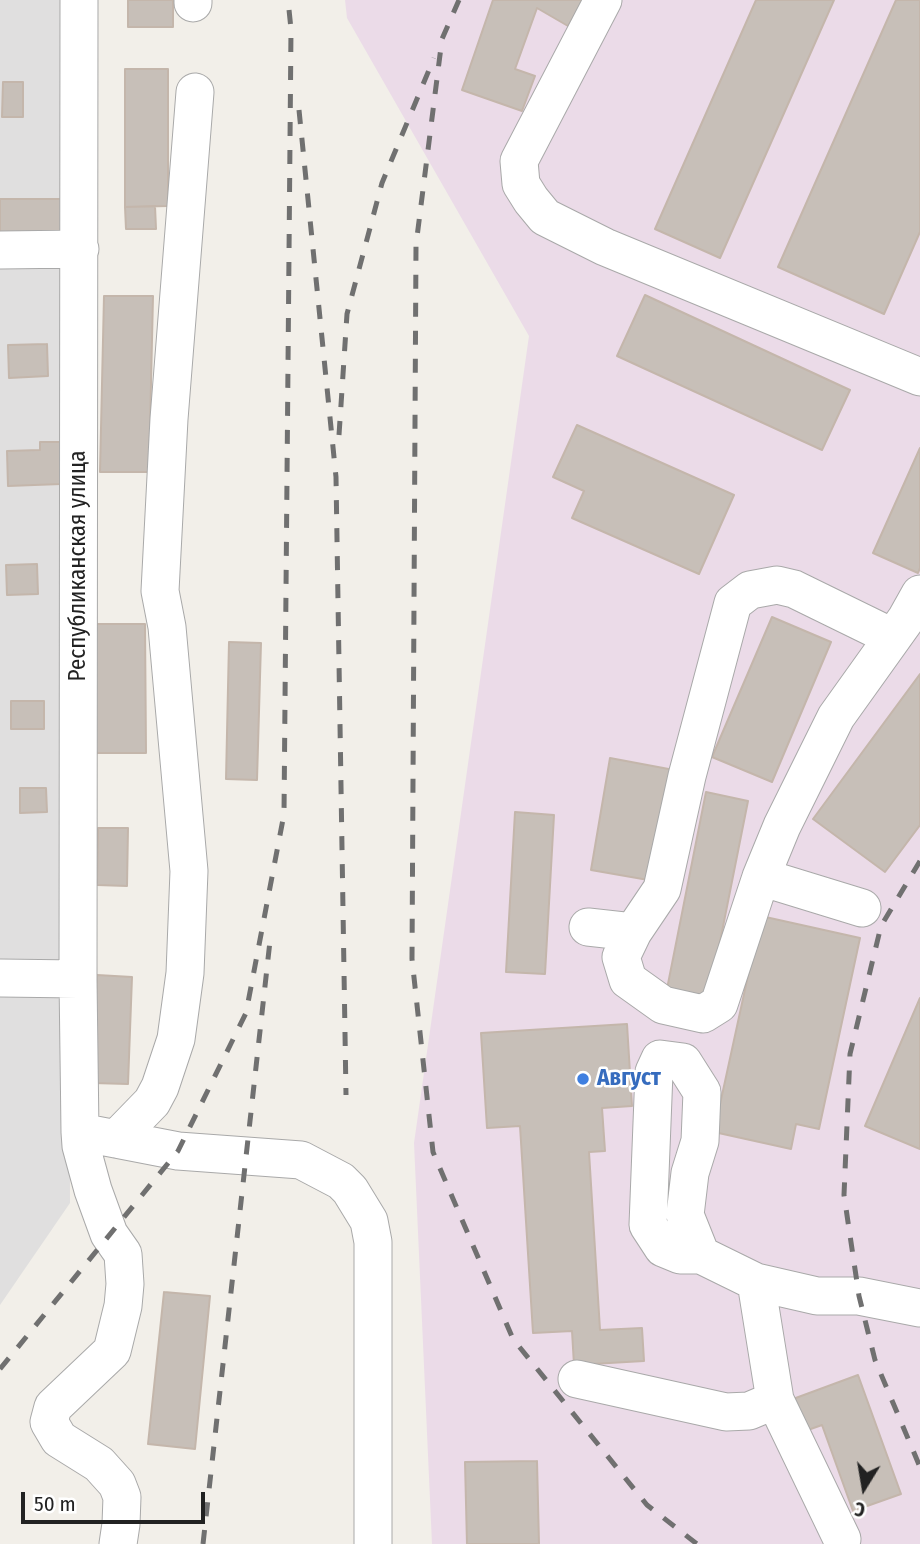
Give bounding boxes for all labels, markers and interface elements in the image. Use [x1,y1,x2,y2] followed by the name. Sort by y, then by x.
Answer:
[65,451,93,681] street label: Республиканская улица
[597,1065,661,1093] place label: Август
[575,1071,591,1087] marker: Август
[829,1453,899,1523] north arrow
[24,1478,208,1522] scale bar
[34,1491,76,1517] text: 50 m
[853,1497,867,1521] text: С

